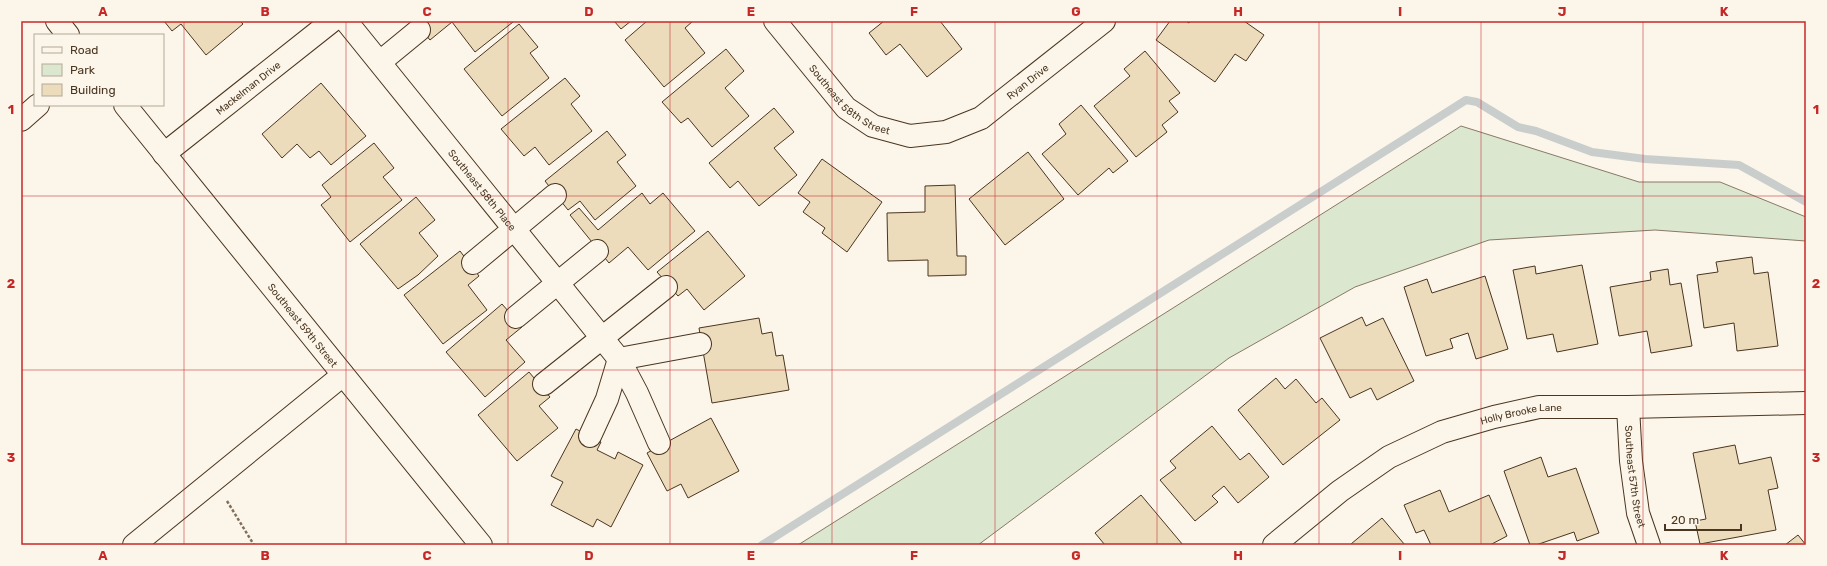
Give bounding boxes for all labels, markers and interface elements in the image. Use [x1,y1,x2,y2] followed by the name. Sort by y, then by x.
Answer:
[98,4,108,19] text: A
[260,4,270,19] text: B
[422,4,432,19] text: C
[584,4,594,19] text: D
[747,4,755,19] text: E
[910,4,918,19] text: F
[1071,4,1081,19] text: G
[1233,4,1243,19] text: H
[1398,4,1402,19] text: I
[1558,4,1566,19] text: J
[1720,4,1729,19] text: K
[34,34,164,106] legend
[70,43,98,57] text: Road
[214,59,284,118] street label: Mackelman Drive
[1005,62,1052,102] street label: Ryan Drive
[70,63,96,77] text: Park
[806,63,891,137] street label: Southeast 58th Street
[70,83,116,97] text: Building
[8,102,14,117] text: 1
[1813,102,1819,117] text: 1
[445,147,518,234] street label: Southeast 58th Place
[7,276,15,291] text: 2
[1812,276,1820,291] text: 2
[265,281,340,370] street label: Southeast 59th Street
[1479,402,1562,428] street label: Holly Brooke Lane
[1622,425,1648,530] street label: Southeast 57th Street
[7,450,16,465] text: 3
[1812,450,1821,465] text: 3
[1665,506,1741,532] scale bar
[1671,513,1699,527] text: 20 m
[98,548,108,563] text: A
[260,548,270,563] text: B
[422,548,432,563] text: C
[584,548,594,563] text: D
[747,548,755,563] text: E
[910,548,918,563] text: F
[1071,548,1081,563] text: G
[1233,548,1243,563] text: H
[1398,548,1402,563] text: I
[1558,548,1566,563] text: J
[1720,548,1729,563] text: K

